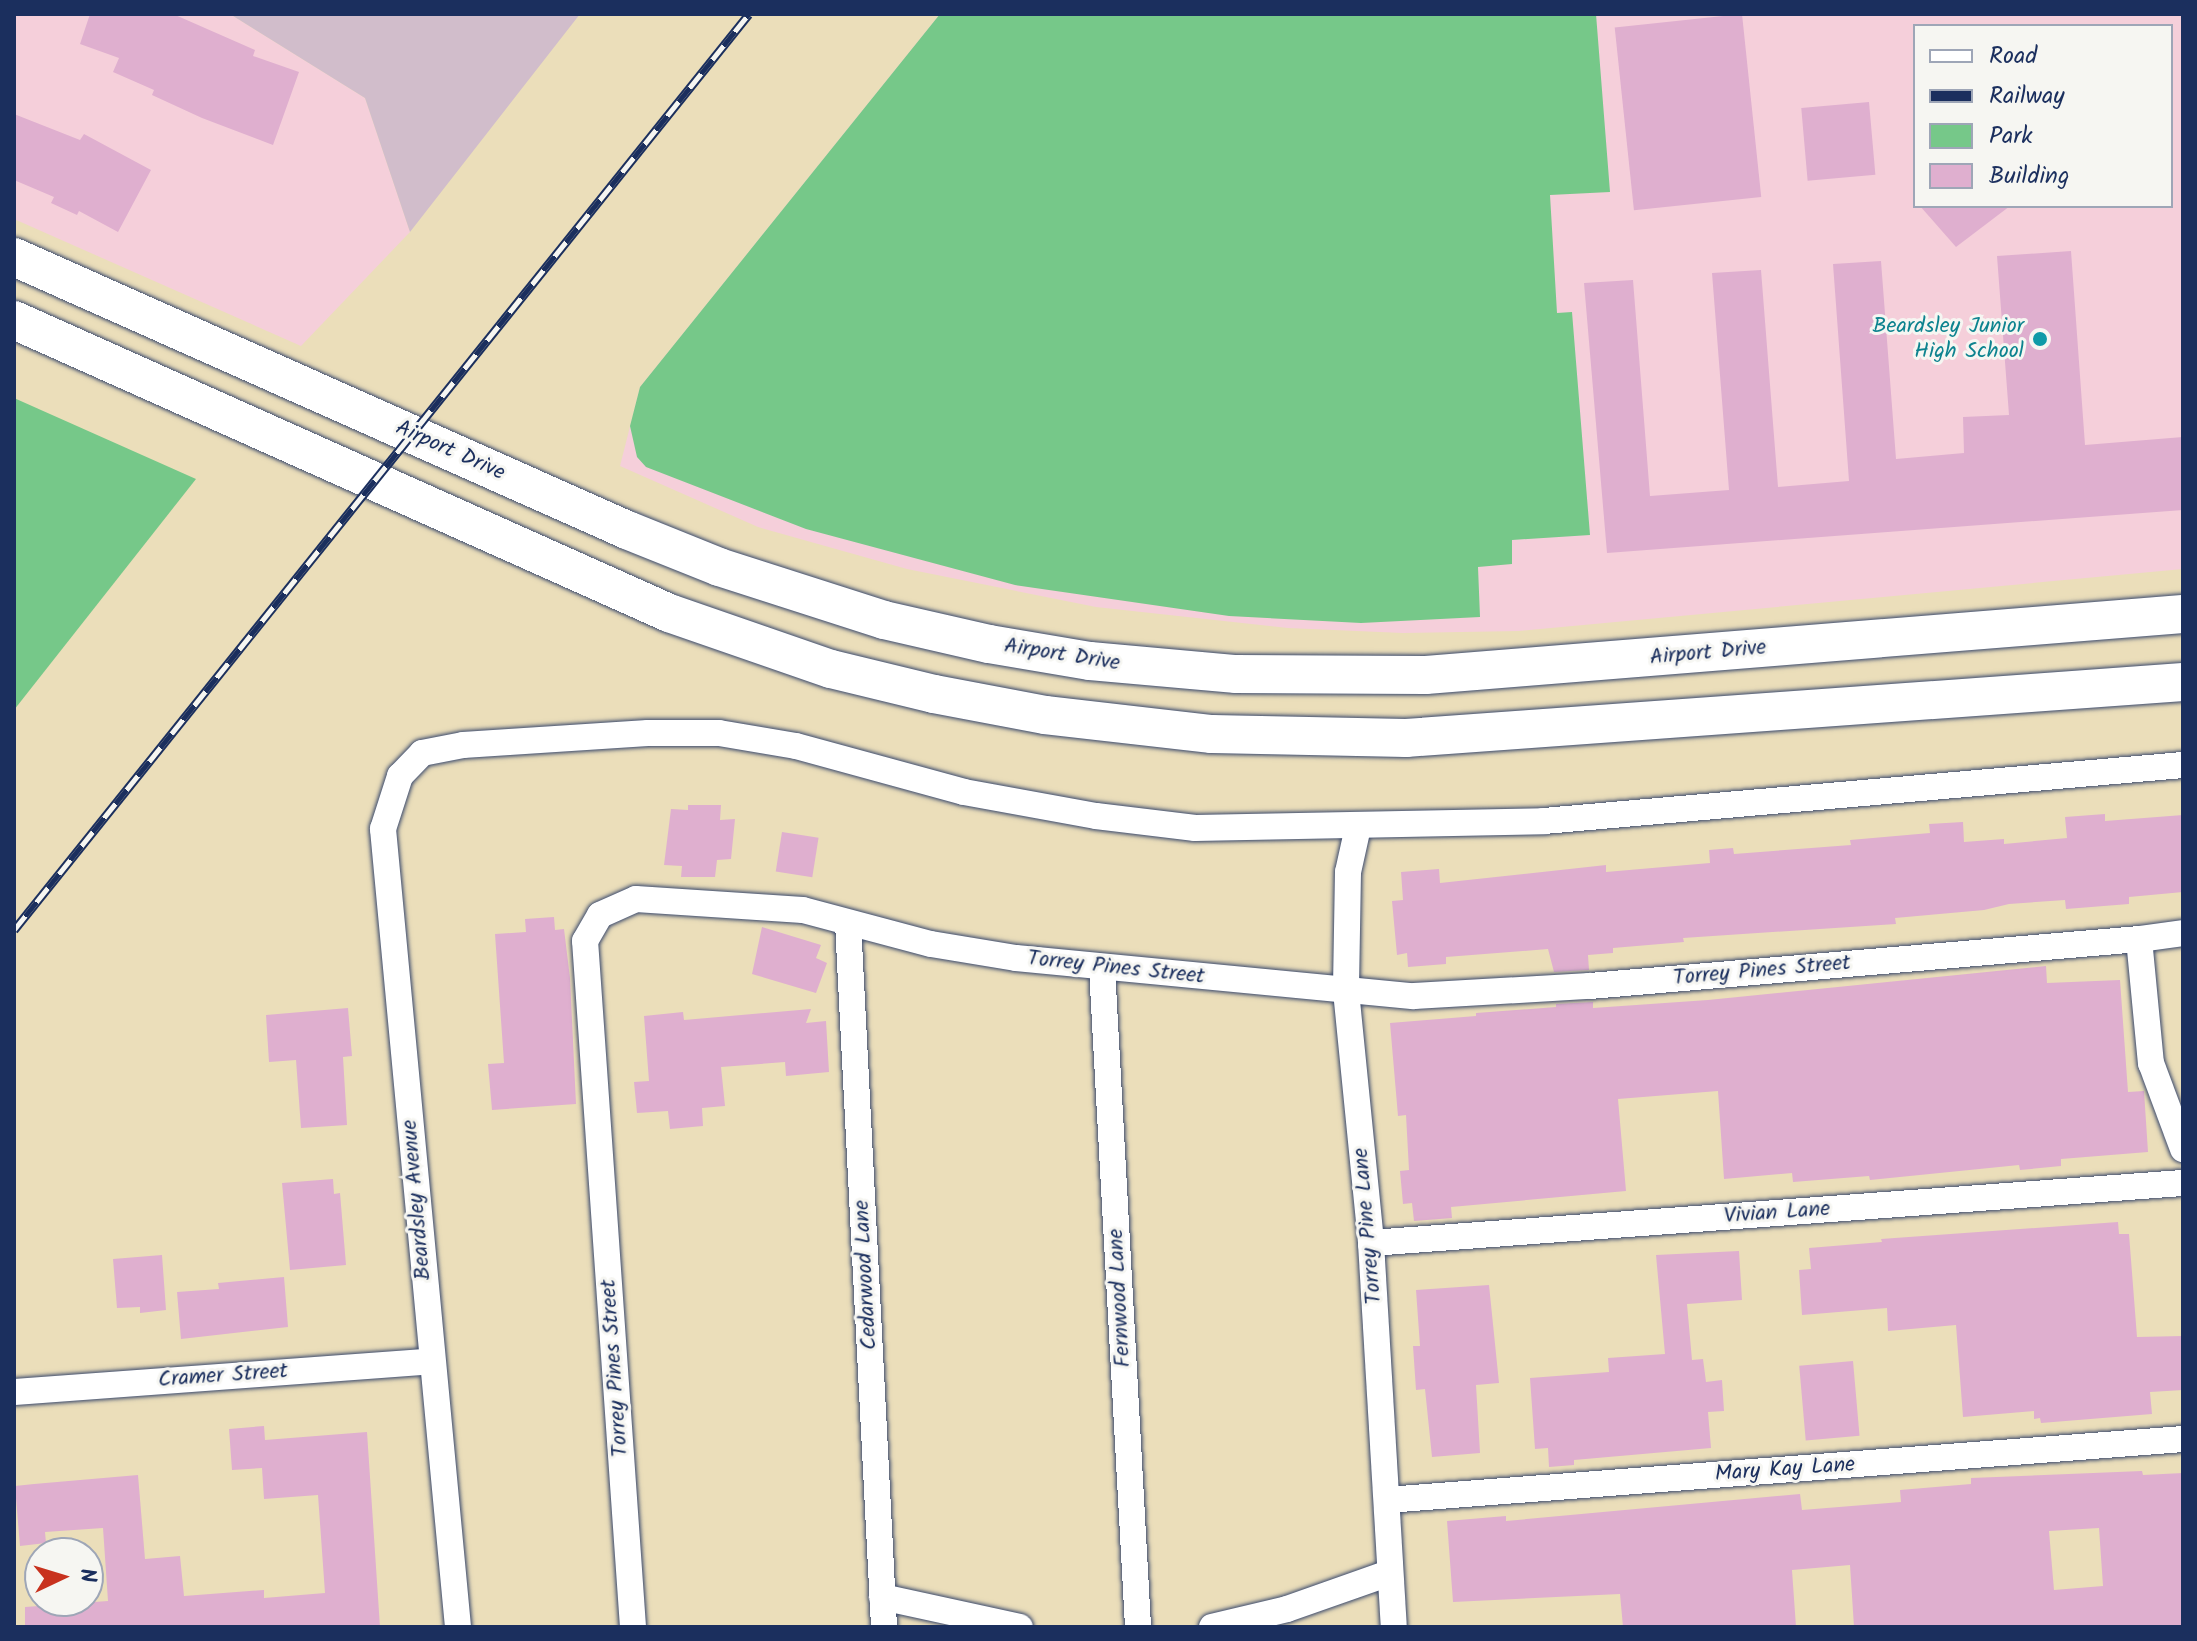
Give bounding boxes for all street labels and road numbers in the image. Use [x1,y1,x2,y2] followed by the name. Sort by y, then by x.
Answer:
[391,415,509,487] street label: Airport Drive
[1002,633,1122,677] street label: Airport Drive
[1649,635,1767,671] street label: Airport Drive
[1026,946,1206,990] street label: Torrey Pines Street
[1672,950,1852,992] street label: Torrey Pines Street
[397,1119,437,1281] street label: Beardsley Avenue
[1348,1147,1388,1305] street label: Torrey Pine Lane
[1723,1196,1831,1230] street label: Vivian Lane
[849,1199,883,1351] street label: Cedarwood Lane
[1103,1228,1137,1368] street label: Fernwood Lane
[596,1278,634,1458] street label: Torrey Pines Street
[157,1358,289,1394] street label: Cramer Street
[1714,1452,1856,1488] street label: Mary Kay Lane

